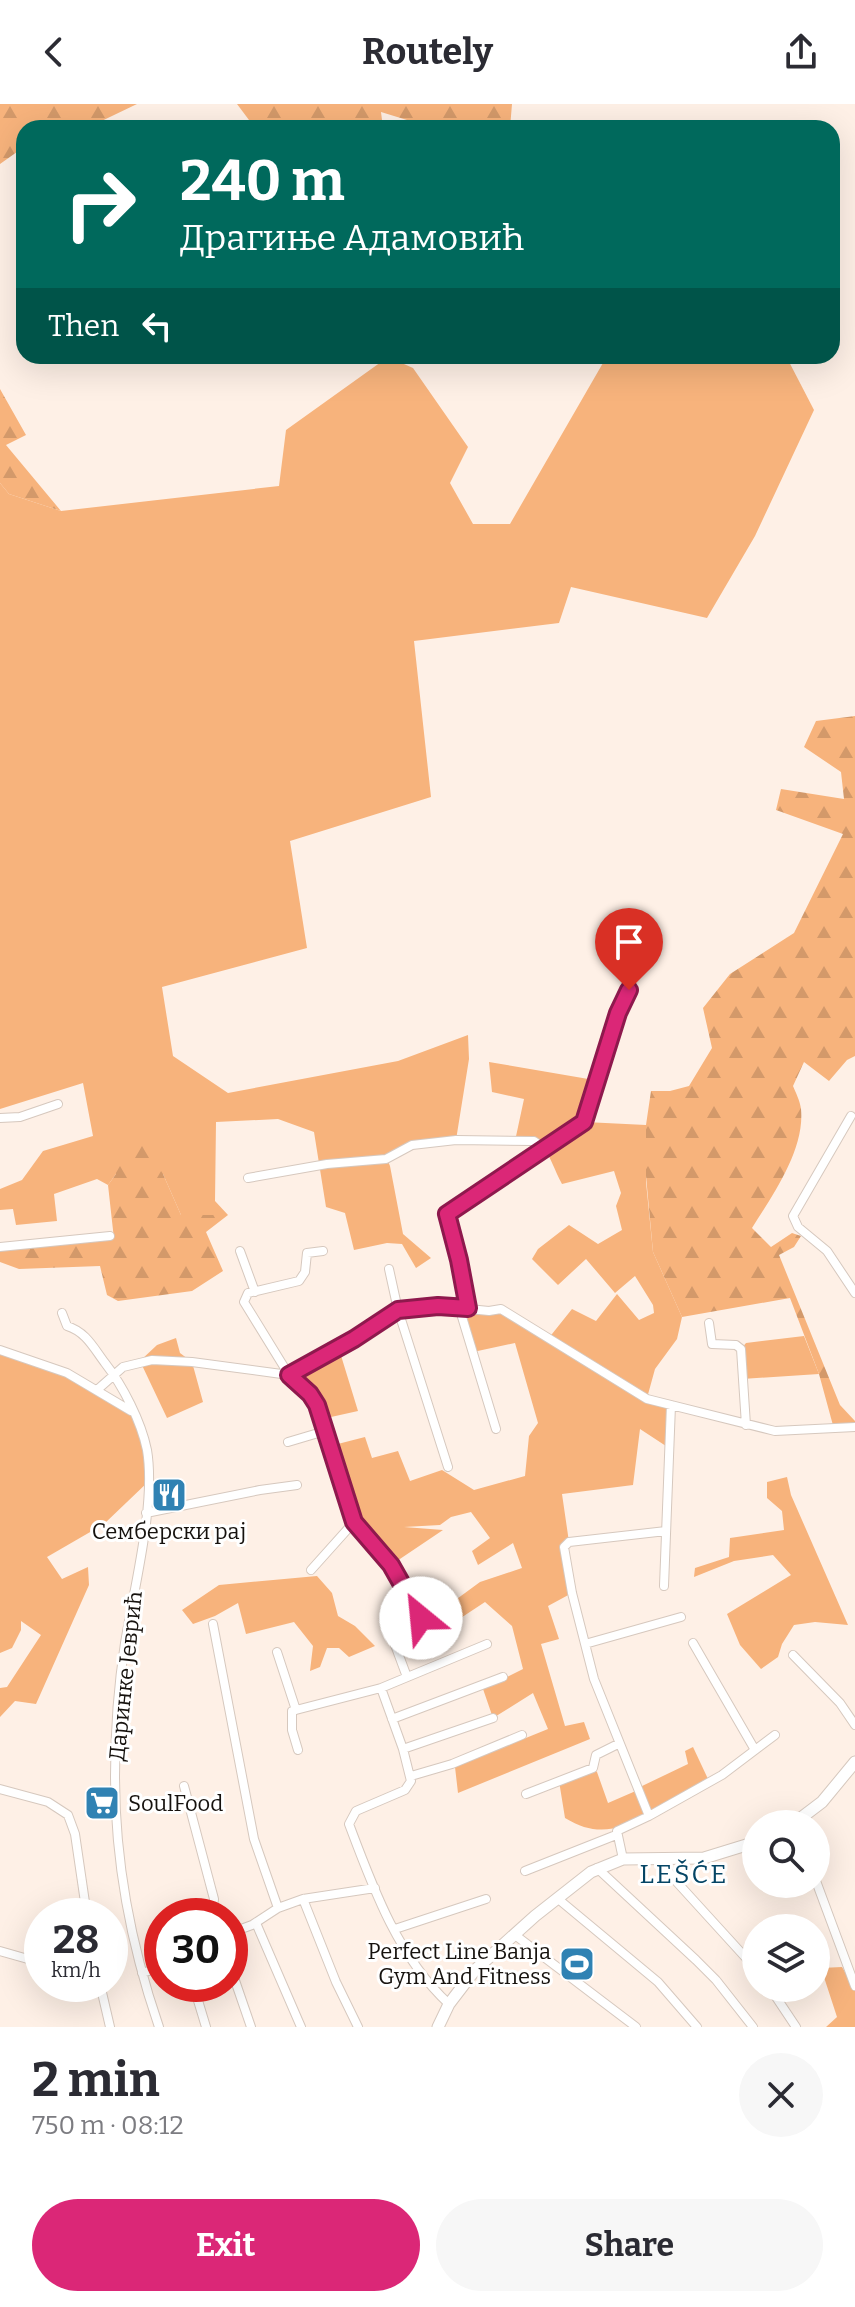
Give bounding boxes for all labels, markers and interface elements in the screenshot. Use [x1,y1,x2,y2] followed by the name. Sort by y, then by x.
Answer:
[32,30,76,74] icon: back
[362,30,493,74] text: Routely
[779,30,823,74] icon: share
[180,148,345,215] text: 240 m
[48,152,152,256] icon: right
[180,216,524,260] text: Драгиње Адамовић
[135,304,179,348] icon: left
[48,308,119,344] text: Then
[595,908,663,990] pin
[607,920,651,964] icon: arrive
[150,1476,188,1514] restaurant icon: Семберски рај
[92,1518,246,1545] place label: Семберски рај
[379,1576,463,1660] position arrow
[103,1589,148,1762] street label: Даринке Јеврић
[83,1784,121,1822] supermarket icon: SoulFood
[128,1790,223,1817] place label: SoulFood
[742,1810,830,2002] map controls
[742,1810,830,1898] button: search
[639,1859,729,1890] district label: LEŠĆE
[144,1898,248,2002] speed limit sign: 30
[742,1914,830,2002] button: layers
[53,1916,99,1964] text: 28
[368,1938,551,1990] place label: Perfect Line Banja Gym And Fitness
[558,1945,596,1983] sports icon: Perfect Line Banja Gym And Fitness
[51,1958,101,1982] text: km/h
[32,2051,160,2109] text: 2 min
[739,2053,823,2137] button: close
[32,2110,184,2141] text: 750 m · 08:12
[32,2199,420,2291] button: Exit
[436,2199,823,2291] button: Share

